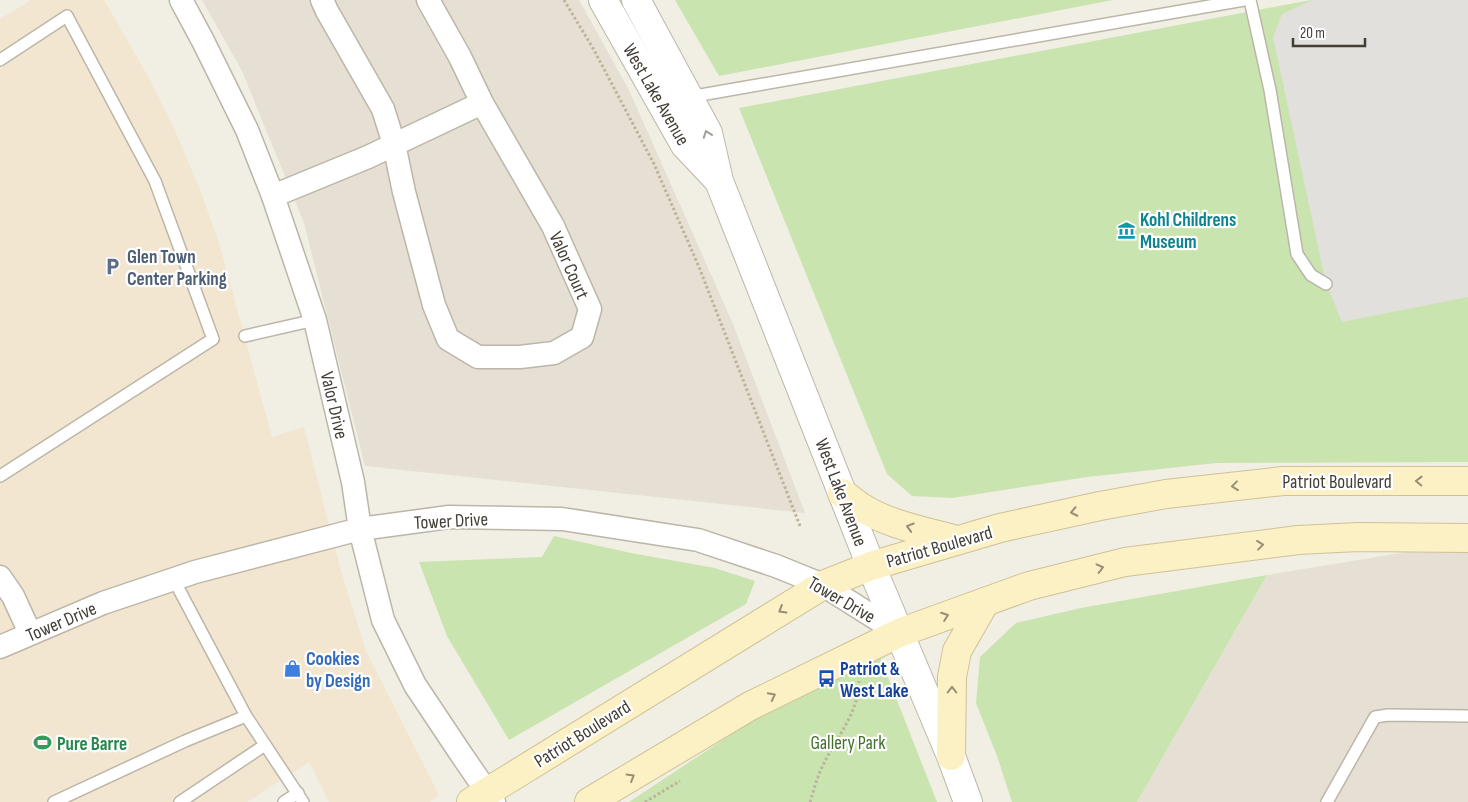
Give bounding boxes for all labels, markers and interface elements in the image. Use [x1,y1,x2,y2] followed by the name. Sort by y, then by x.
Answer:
[1293,15,1366,47] scale bar
[1300,24,1325,43] text: 20 m
[617,40,694,150] street label: West Lake Avenue
[703,131,713,139] one-way arrow
[1140,209,1236,254] place label: Kohl Childrens Museum
[1116,220,1136,240] museum icon: Kohl Childrens Museum
[544,228,594,303] street label: Valor Court
[127,246,227,291] place label: Glen Town Center Parking
[103,257,123,277] parking icon: Glen Town Center Parking
[315,369,352,441] street label: Valor Drive
[809,435,872,550] street label: West Lake Avenue
[1282,471,1392,494] street label: Patriot Boulevard
[1415,476,1423,486] one-way arrow
[1230,480,1238,491] one-way arrow
[1070,506,1079,516] one-way arrow
[413,508,489,535] street label: Tower Drive
[884,521,995,574] street label: Patriot Boulevard
[907,523,915,533] one-way arrow
[1257,540,1265,551] one-way arrow
[1095,563,1104,574] one-way arrow
[803,572,879,629] street label: Tower Drive
[23,597,100,647] street label: Tower Drive
[778,604,787,614] one-way arrow
[940,612,949,622] one-way arrow
[306,648,371,693] place label: Cookies by Design
[840,658,909,703] place label: Patriot & West Lake
[282,659,302,679] shop icon: Cookies by Design
[816,669,836,689] bus stop icon: Patriot & West Lake
[947,686,957,694] one-way arrow
[766,692,775,702] one-way arrow
[530,696,635,773] street label: Patriot Boulevard
[810,732,886,755] park label: Gallery Park
[33,733,53,753] sports icon: Pure Barre
[57,733,127,756] place label: Pure Barre
[626,774,635,784] one-way arrow

